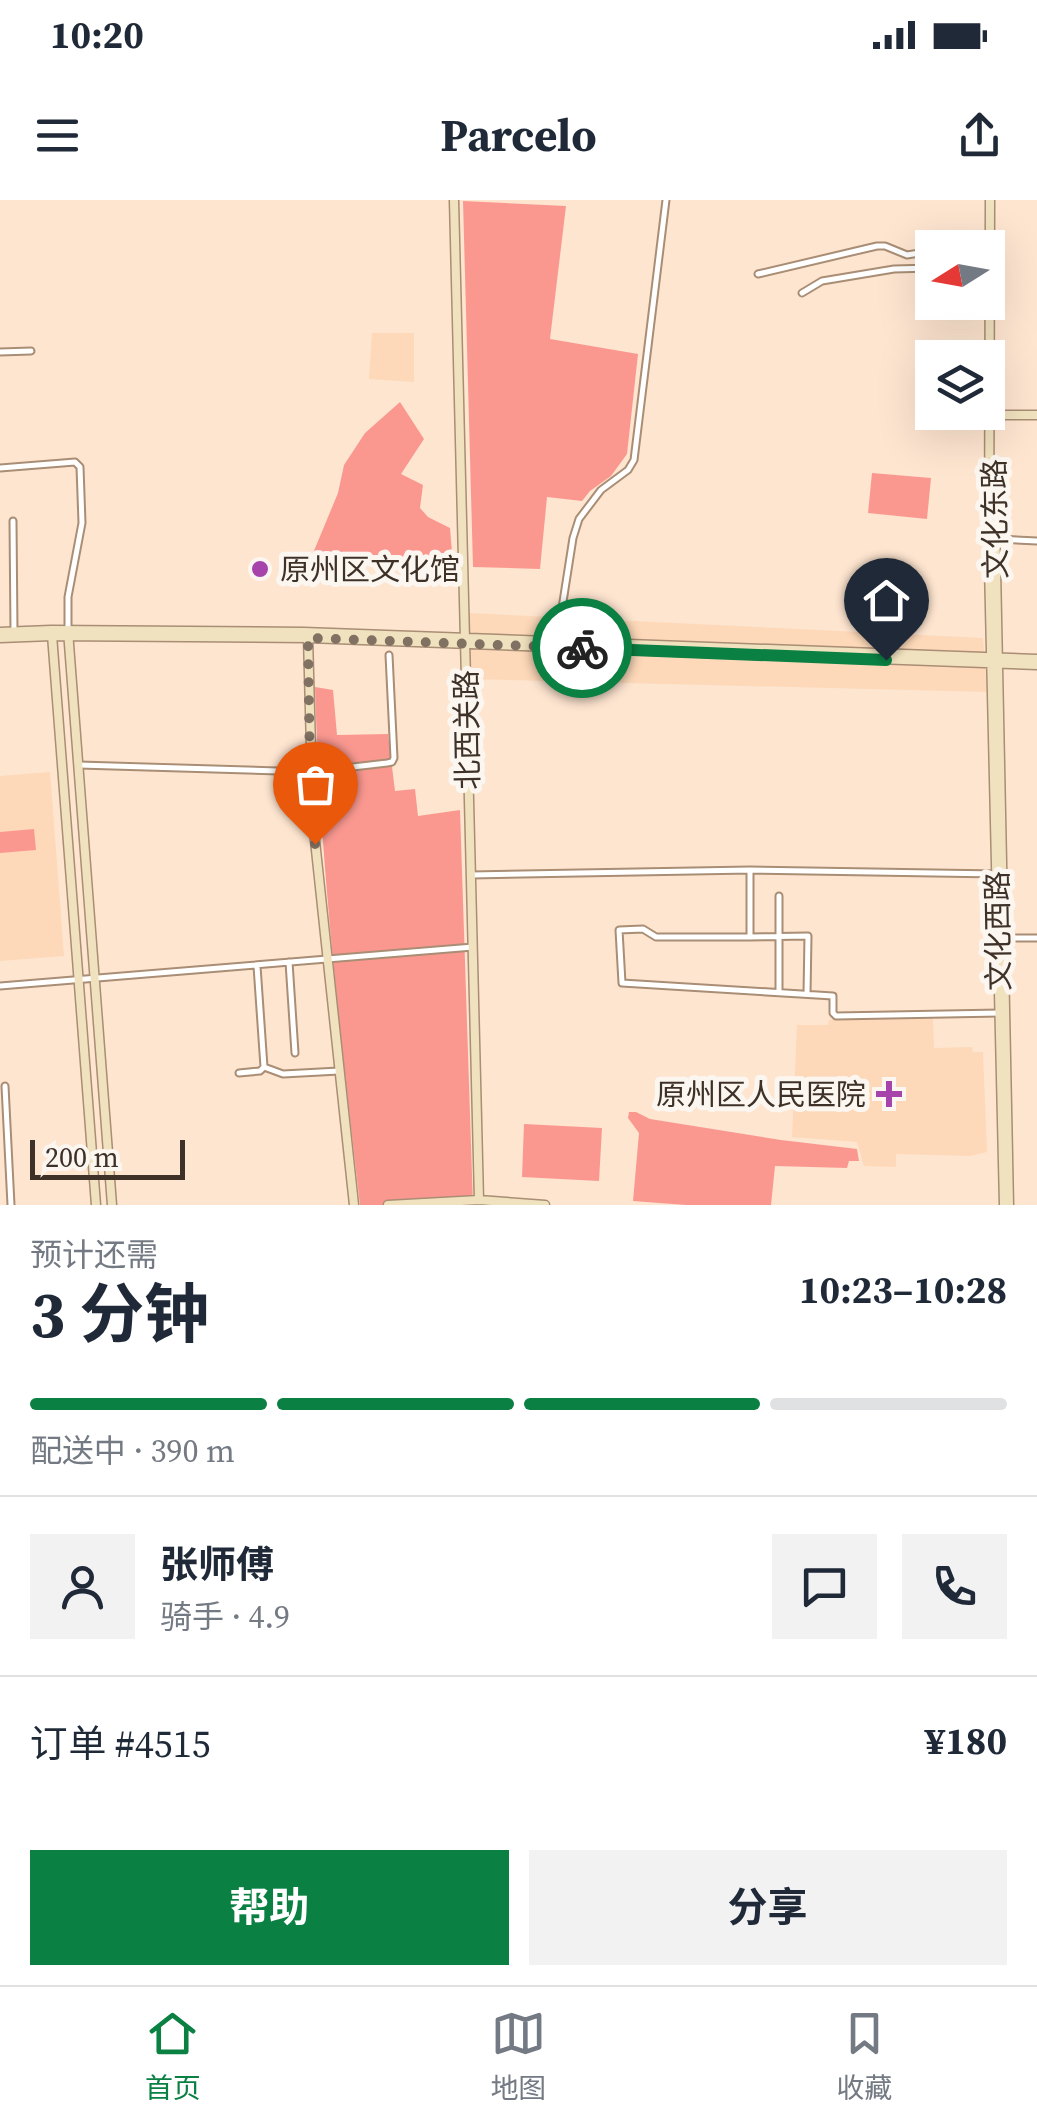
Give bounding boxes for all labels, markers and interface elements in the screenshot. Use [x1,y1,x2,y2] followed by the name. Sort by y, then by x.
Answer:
[50,9,144,61] text: 10:20
[440,104,597,166] text: Parcelo
[30,108,85,163] icon: menu
[952,108,1007,163] icon: share
[915,230,1005,320] north arrow
[915,230,1005,430] map controls
[915,340,1005,430] button: layers
[973,459,1017,579] street label: 文化东路
[280,549,460,590] place label: 原州区文化馆
[249,558,271,580] marker: 原州区文化馆
[844,558,929,661] pin
[859,573,914,628] icon: home
[532,598,632,698] courier
[555,621,610,676] icon: bike
[445,670,489,790] street label: 北西关路
[273,742,358,845] pin
[288,757,343,812] icon: bag
[976,871,1020,991] street label: 文化西路
[656,1074,866,1115] place label: 原州区人民医院
[876,1081,902,1107] marker: 原州区人民医院
[30,1135,185,1180] scale bar
[45,1138,119,1176] text: 200 m
[30,1233,158,1277] text: 预计还需
[799,1264,1007,1316] text: 10:23–10:28
[30,1270,209,1359] text: 3 分钟
[30,1429,235,1473] text: 配送中 · 390 m
[30,1534,135,1639] button: person
[772,1534,877,1639] button: chat
[902,1534,1007,1639] button: phone
[160,1539,274,1591] text: 张师傅
[160,1595,290,1639] text: 骑手 · 4.9
[925,1715,1007,1767] text: ¥180
[30,1718,211,1770] text: 订单 #4515
[30,1850,509,1965] button: 帮助
[529,1850,1007,1965] button: 分享
[145,2006,201,2107] tab: 首页
[490,2006,546,2107] tab: 地图
[836,2006,892,2107] tab: 收藏

